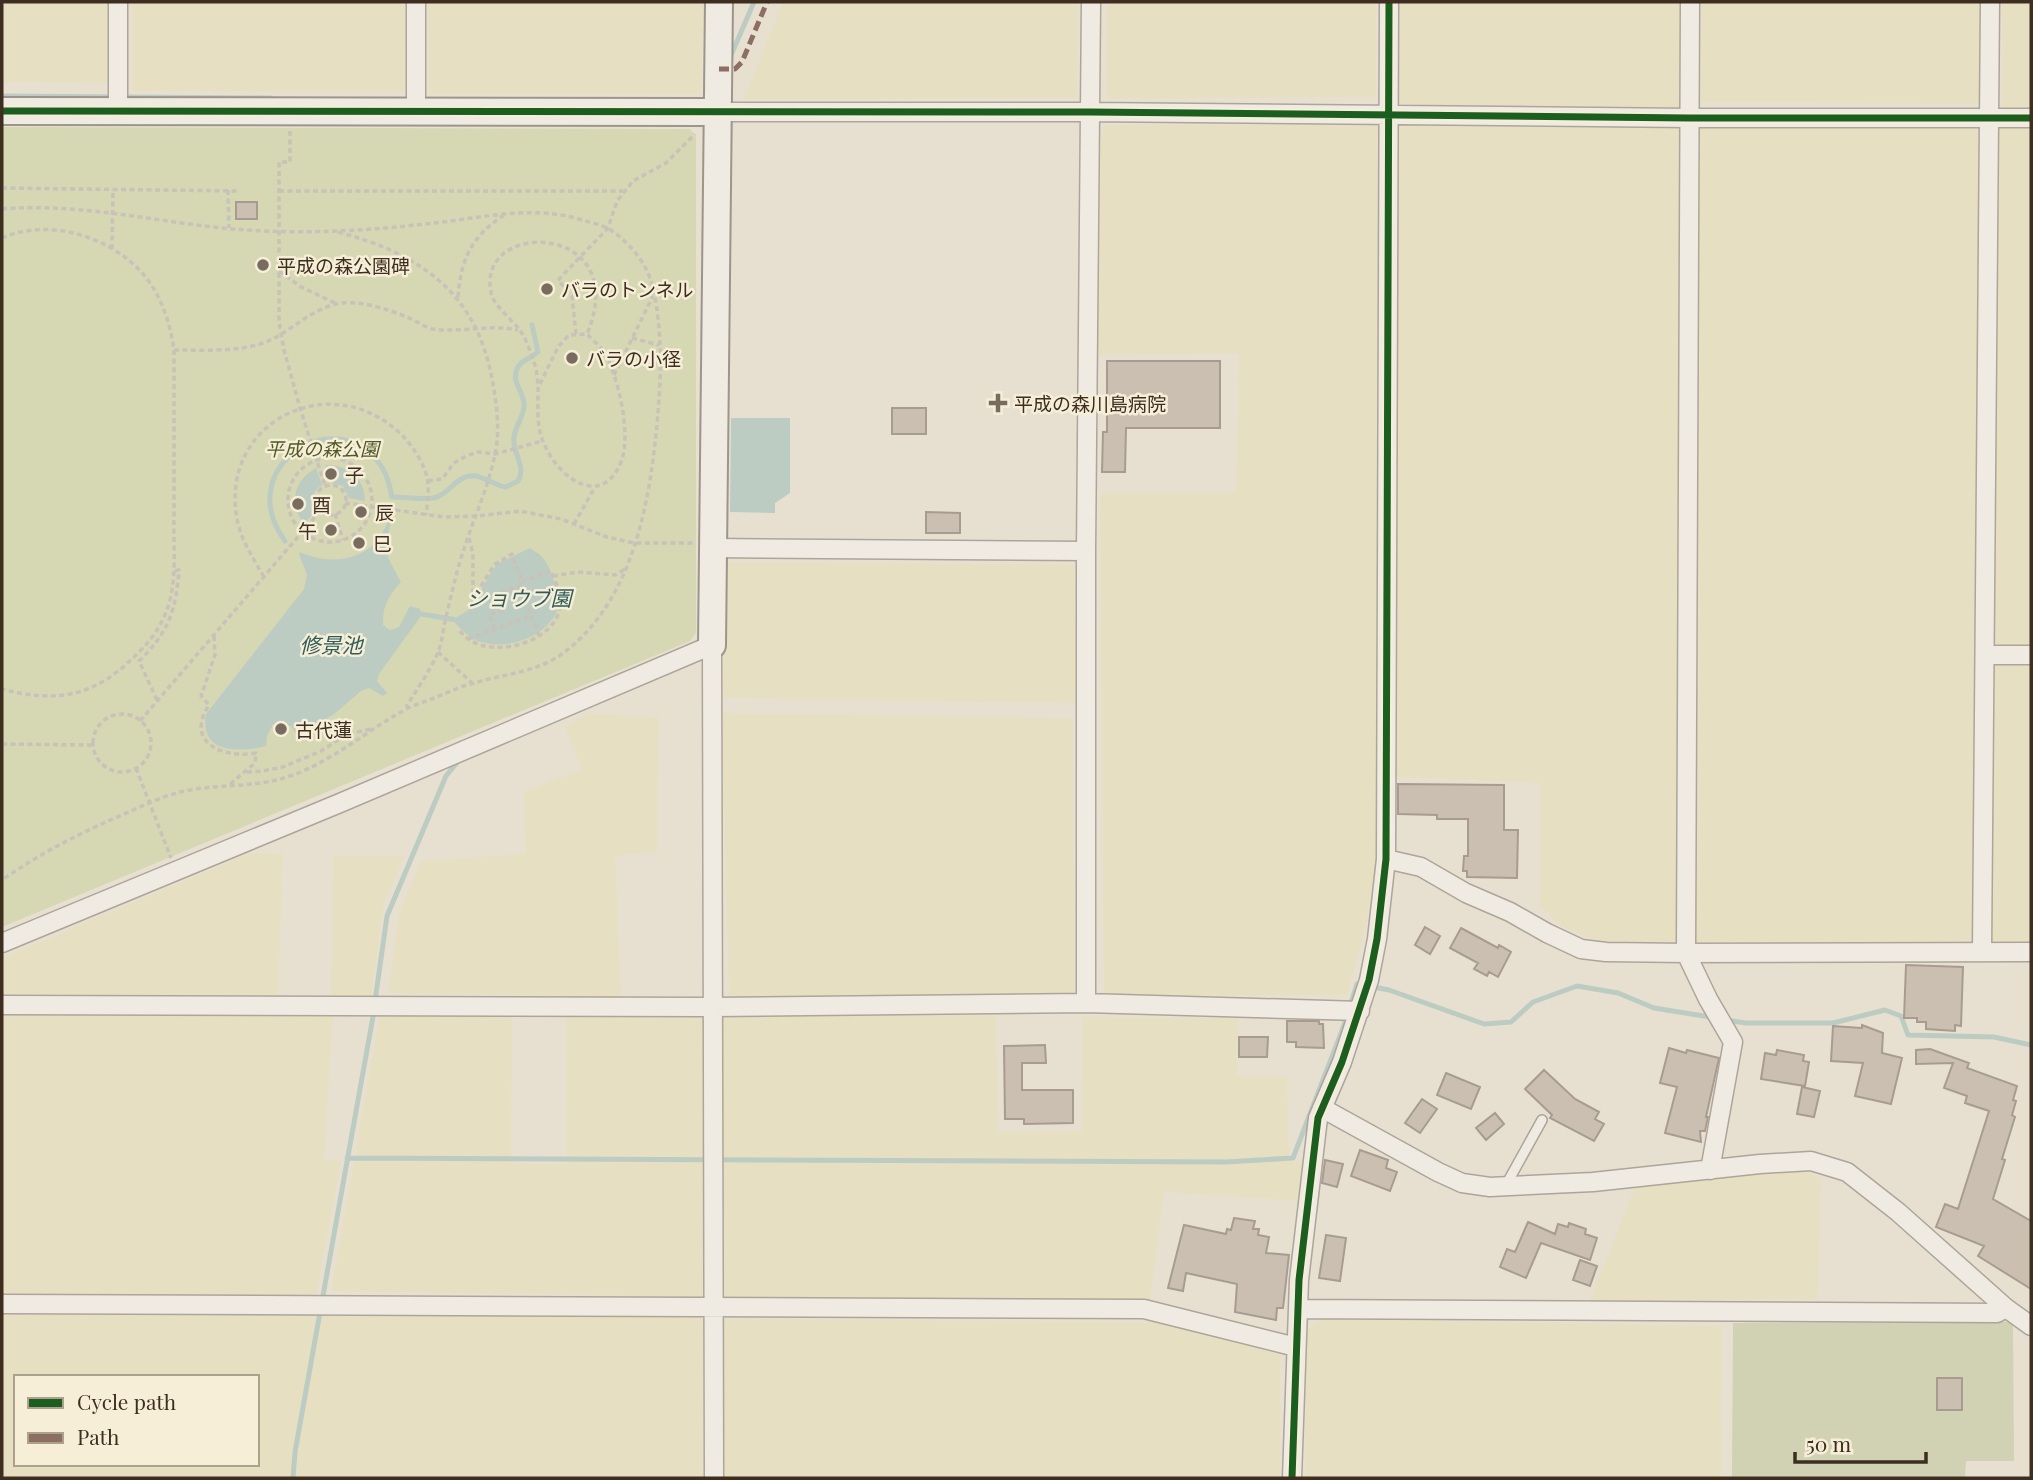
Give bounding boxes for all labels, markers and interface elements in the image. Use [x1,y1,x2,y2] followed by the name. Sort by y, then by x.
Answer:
[277,252,410,278] place label: 平成の森公園碑
[255,257,271,273] marker: 平成の森公園碑
[561,276,694,302] place label: バラのトンネル
[539,281,555,297] marker: バラのトンネル
[586,345,681,371] place label: バラの小径
[564,350,580,366] marker: バラの小径
[1014,390,1166,416] place label: 平成の森川島病院
[988,393,1008,413] marker: 平成の森川島病院
[265,435,382,461] park label: 平成の森公園
[345,461,364,487] place label: 子
[323,466,339,482] marker: 子
[312,491,331,517] place label: 酉
[290,496,306,512] marker: 酉
[375,499,394,525] place label: 辰
[353,504,369,520] marker: 辰
[298,517,317,543] place label: 午
[323,522,339,538] marker: 午
[373,530,392,556] place label: 巳
[351,535,367,551] marker: 巳
[467,583,574,611] water label: ショウブ園
[300,630,364,658] water label: 修景池
[295,716,352,742] place label: 古代蓮
[273,721,289,737] marker: 古代蓮
[14,1375,259,1466] legend
[77,1387,177,1415] text: Cycle path
[1795,1420,1926,1464] scale bar
[77,1422,120,1450] text: Path
[1806,1429,1852,1457] text: 50 m

